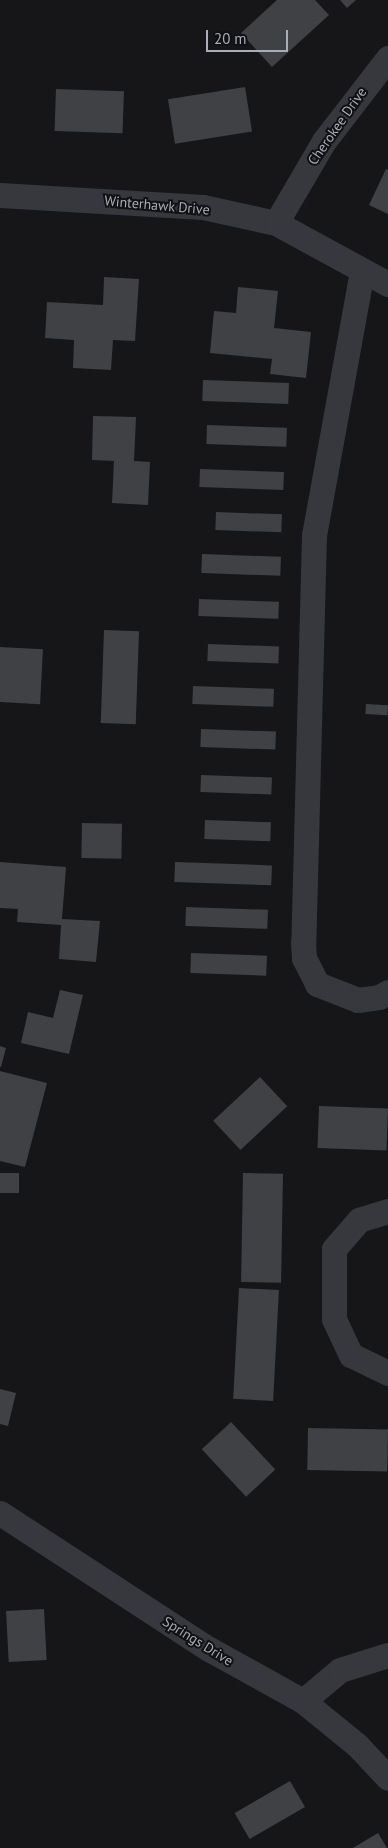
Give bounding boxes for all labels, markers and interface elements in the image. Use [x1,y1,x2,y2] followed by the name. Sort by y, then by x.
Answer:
[208,20,290,52] scale bar
[214,29,247,48] text: 20 m
[304,84,370,168] street label: Cherokee Drive
[103,192,211,218] street label: Winterhawk Drive
[160,1613,236,1669] street label: Springs Drive

